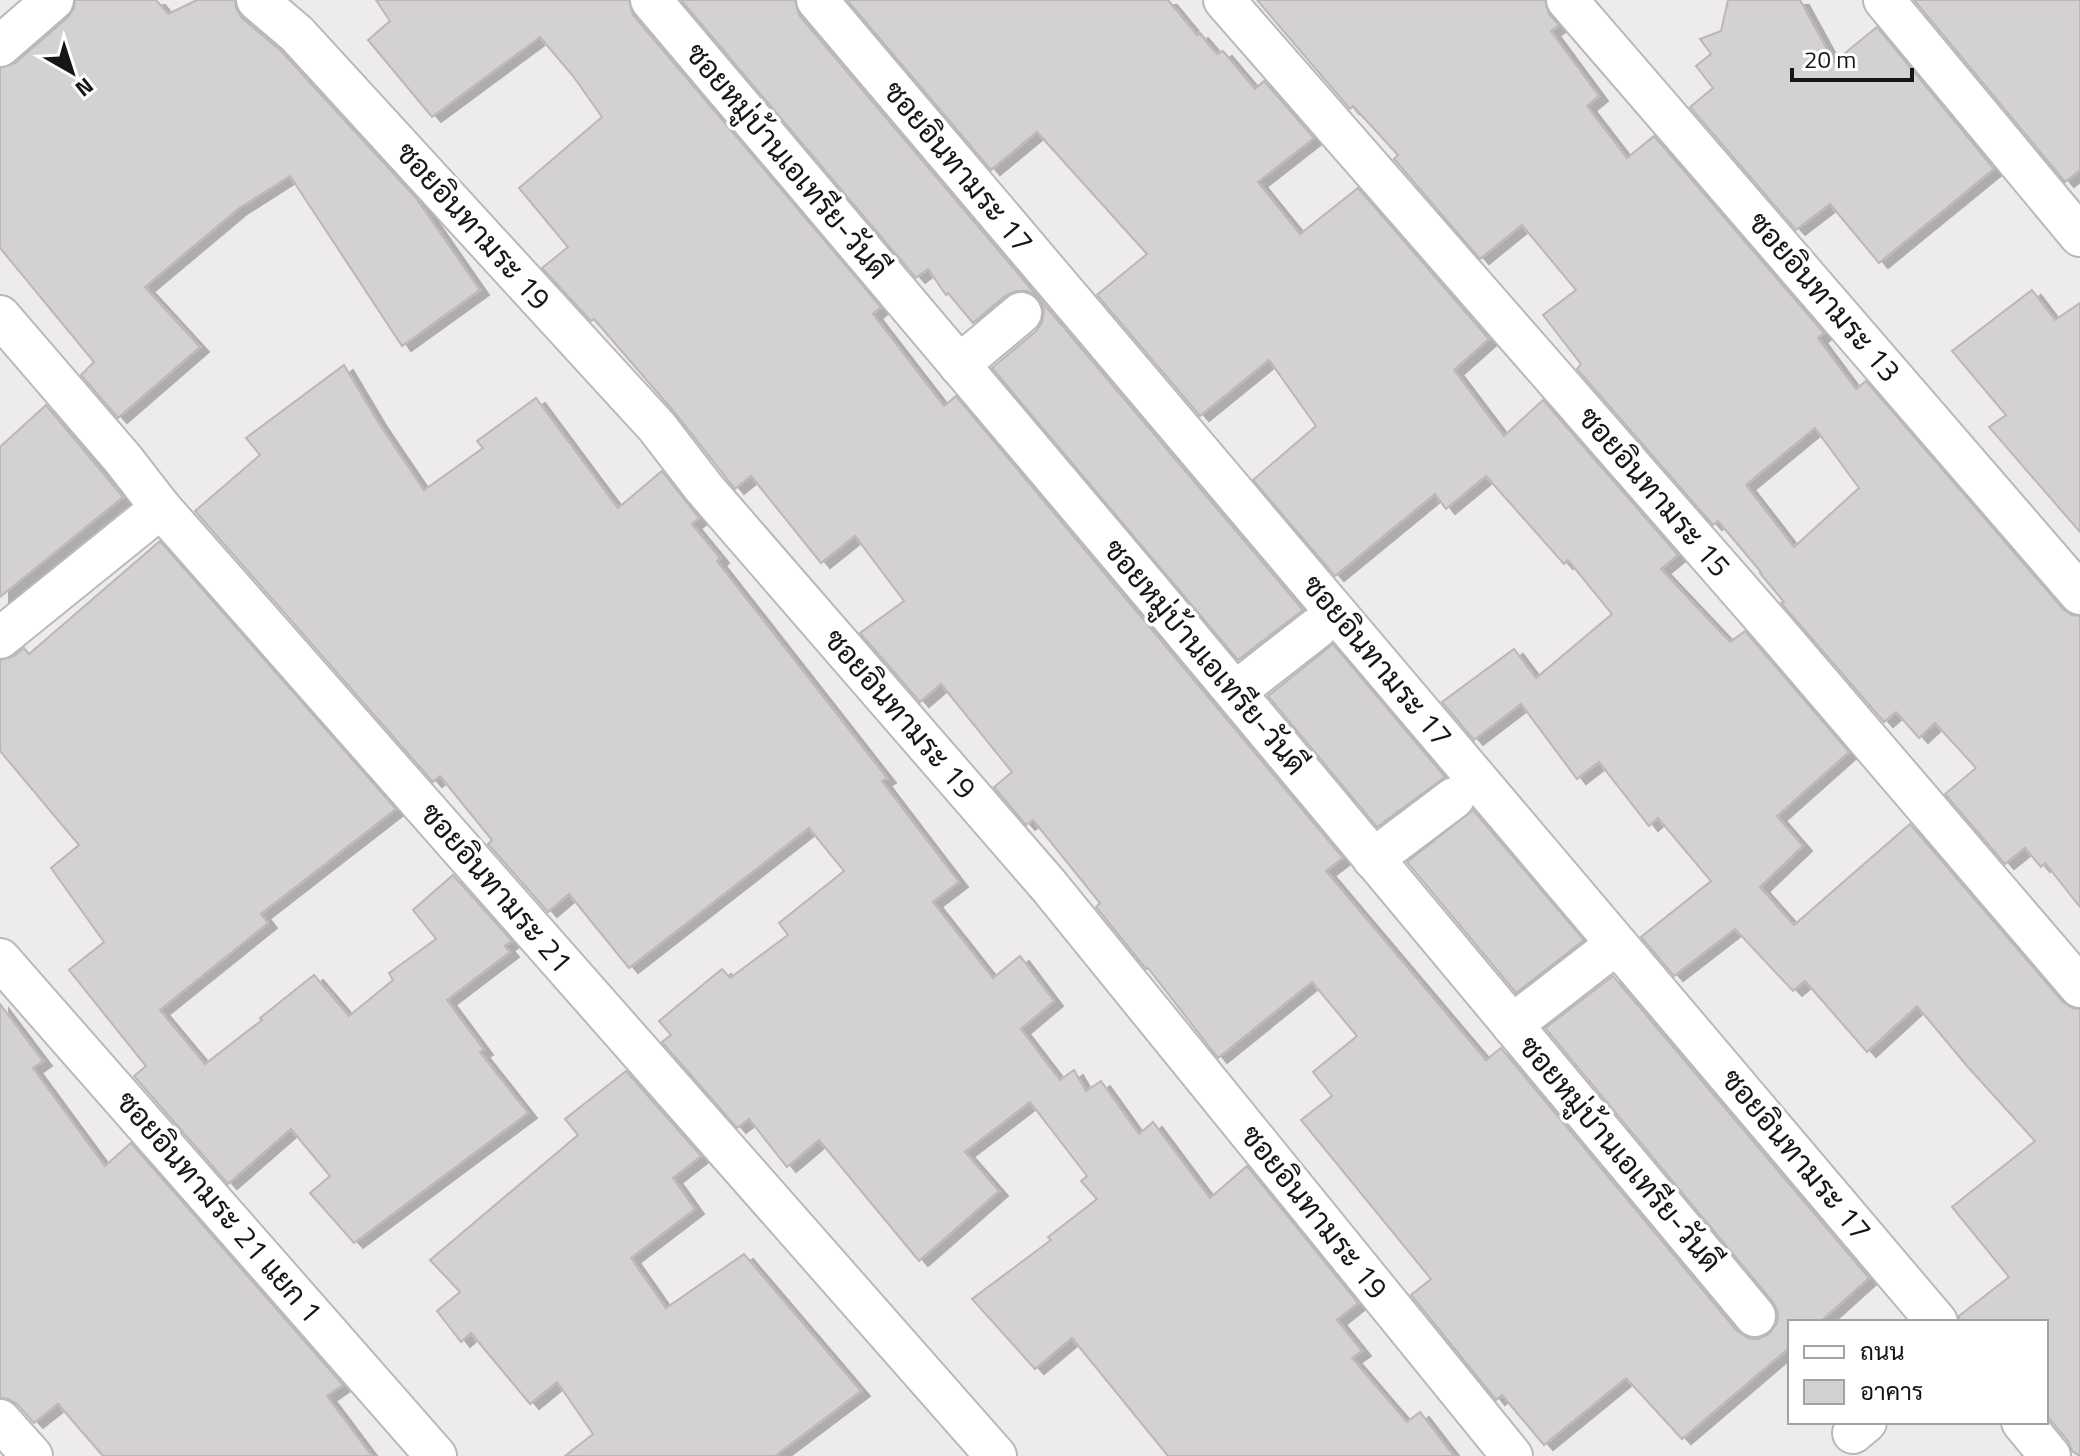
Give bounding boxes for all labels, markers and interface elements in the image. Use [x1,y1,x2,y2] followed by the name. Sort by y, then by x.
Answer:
[32,32,112,112] north arrow
[675,32,901,289] street label: ซอยหมู่บ้านเอเทรีย-วันดี
[1792,32,1912,82] scale bar
[1804,41,1856,77] text: 20 m
[68,70,101,106] text: N
[873,70,1045,263] street label: ซอยอินทามระ 17
[385,131,562,320] street label: ซอยอินทามระ 19
[1737,201,1912,392] street label: ซอยอินทามระ 13
[1567,396,1742,587] street label: ซอยอินทามระ 15
[1093,528,1319,785] street label: ซอยหมู่บ้านเอเทรีย-วันดี
[1292,564,1464,757] street label: ซอยอินทามระ 17
[813,618,988,809] street label: ซอยอินทามระ 19
[409,792,584,983] street label: ซอยอินทามระ 21
[1508,1025,1734,1282] street label: ซอยหมู่บ้านเอเทรีย-วันดี
[1711,1058,1883,1251] street label: ซอยอินทามระ 17
[106,1080,334,1333] street label: ซอยอินทามระ 21 แยก 1
[1230,1114,1400,1309] street label: ซอยอินทามระ 19
[1788,1320,2048,1424] legend
[1860,1333,1905,1369] text: ถนน
[1860,1373,1923,1409] text: อาคาร

